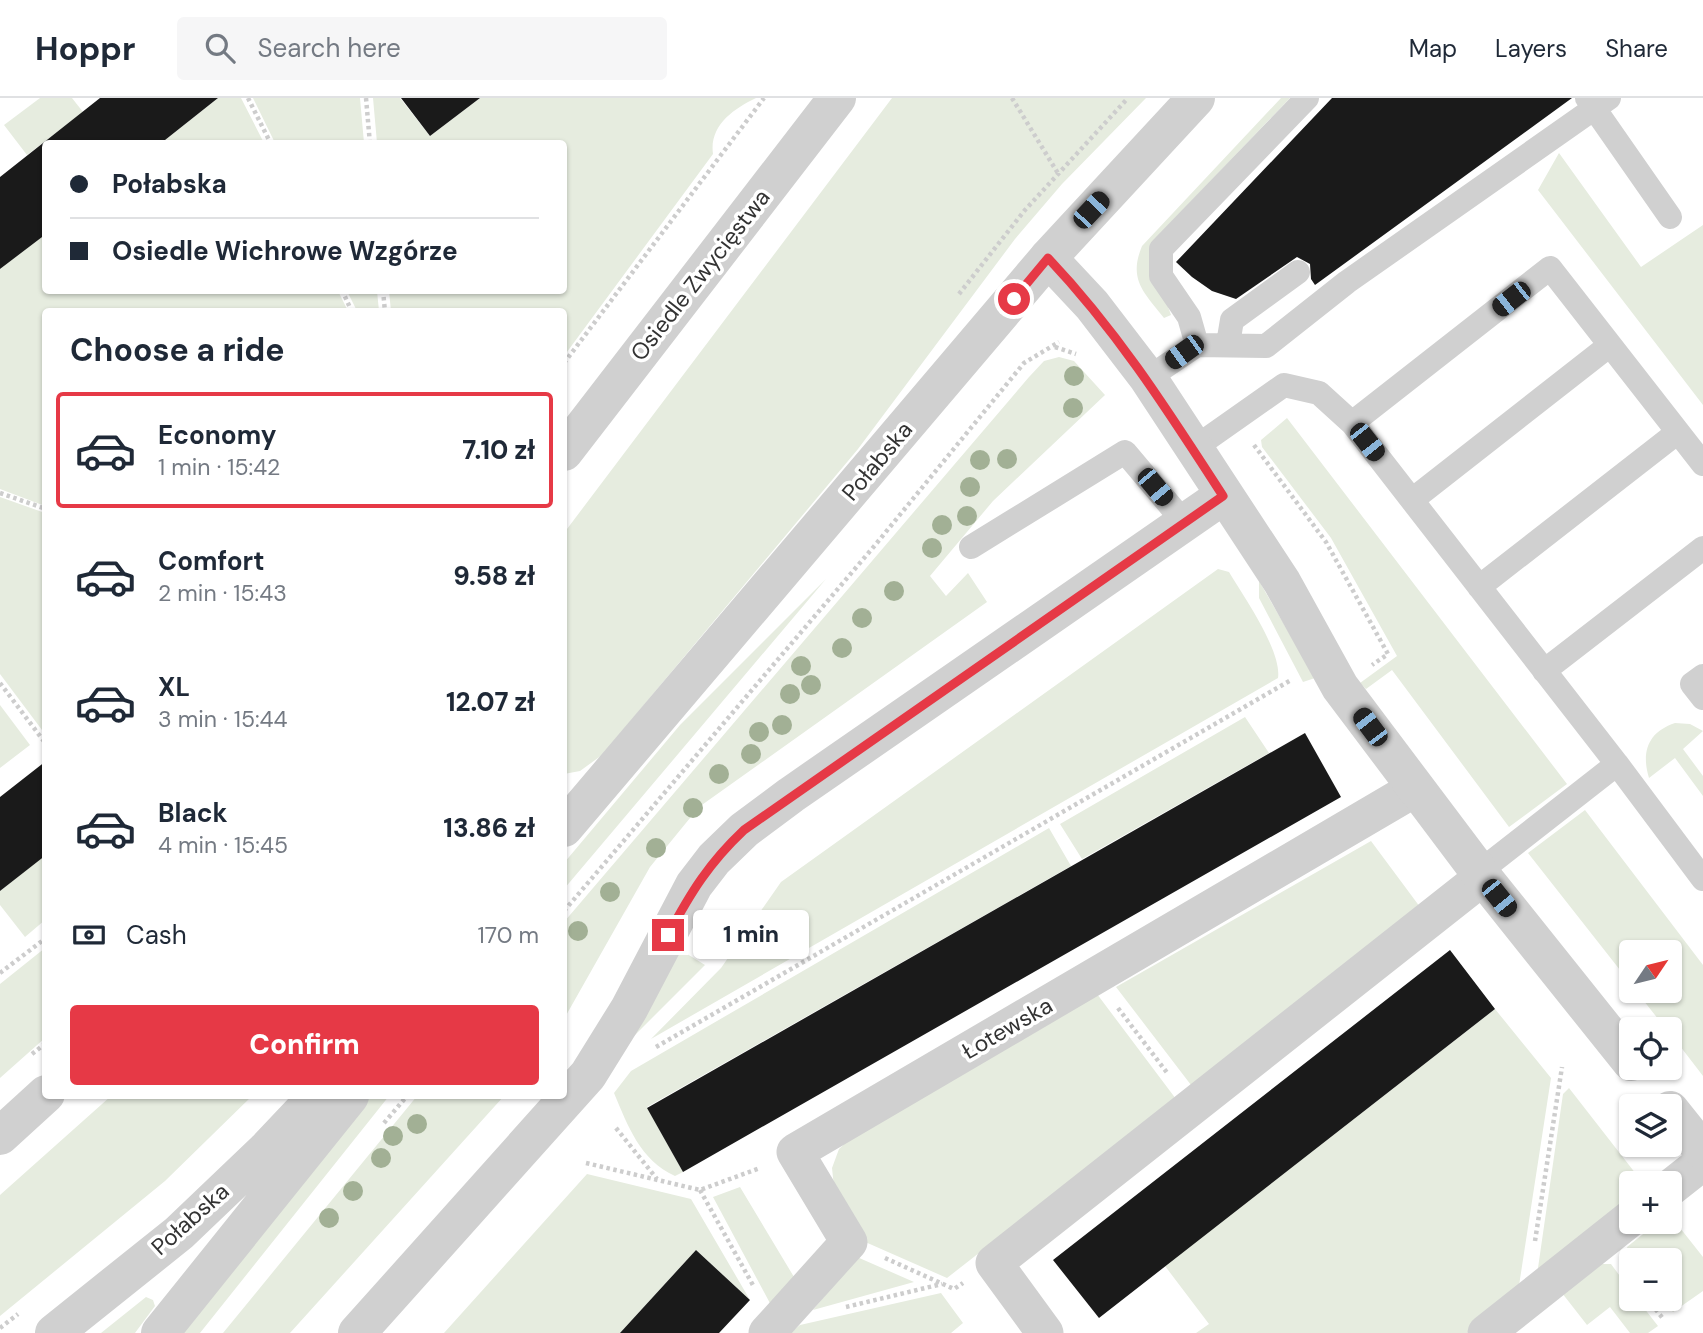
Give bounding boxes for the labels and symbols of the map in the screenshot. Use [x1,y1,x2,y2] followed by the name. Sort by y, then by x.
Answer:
[624,183,776,367] street label: Osiedle Zwycięstwa
[1069,187,1114,233] car
[1488,278,1535,320] car
[998,283,1030,315] route start
[1161,331,1208,373] car
[835,415,919,507] street label: Połabska
[1346,419,1389,465] car
[1134,464,1177,510] car
[1349,704,1392,750] car
[1478,875,1521,921] car
[692,910,808,960] callout: 1 min
[652,919,684,951] route end
[1619,940,1682,1003] north arrow
[956,990,1058,1066] street label: Łotewska
[145,1176,235,1262] street label: Połabska

